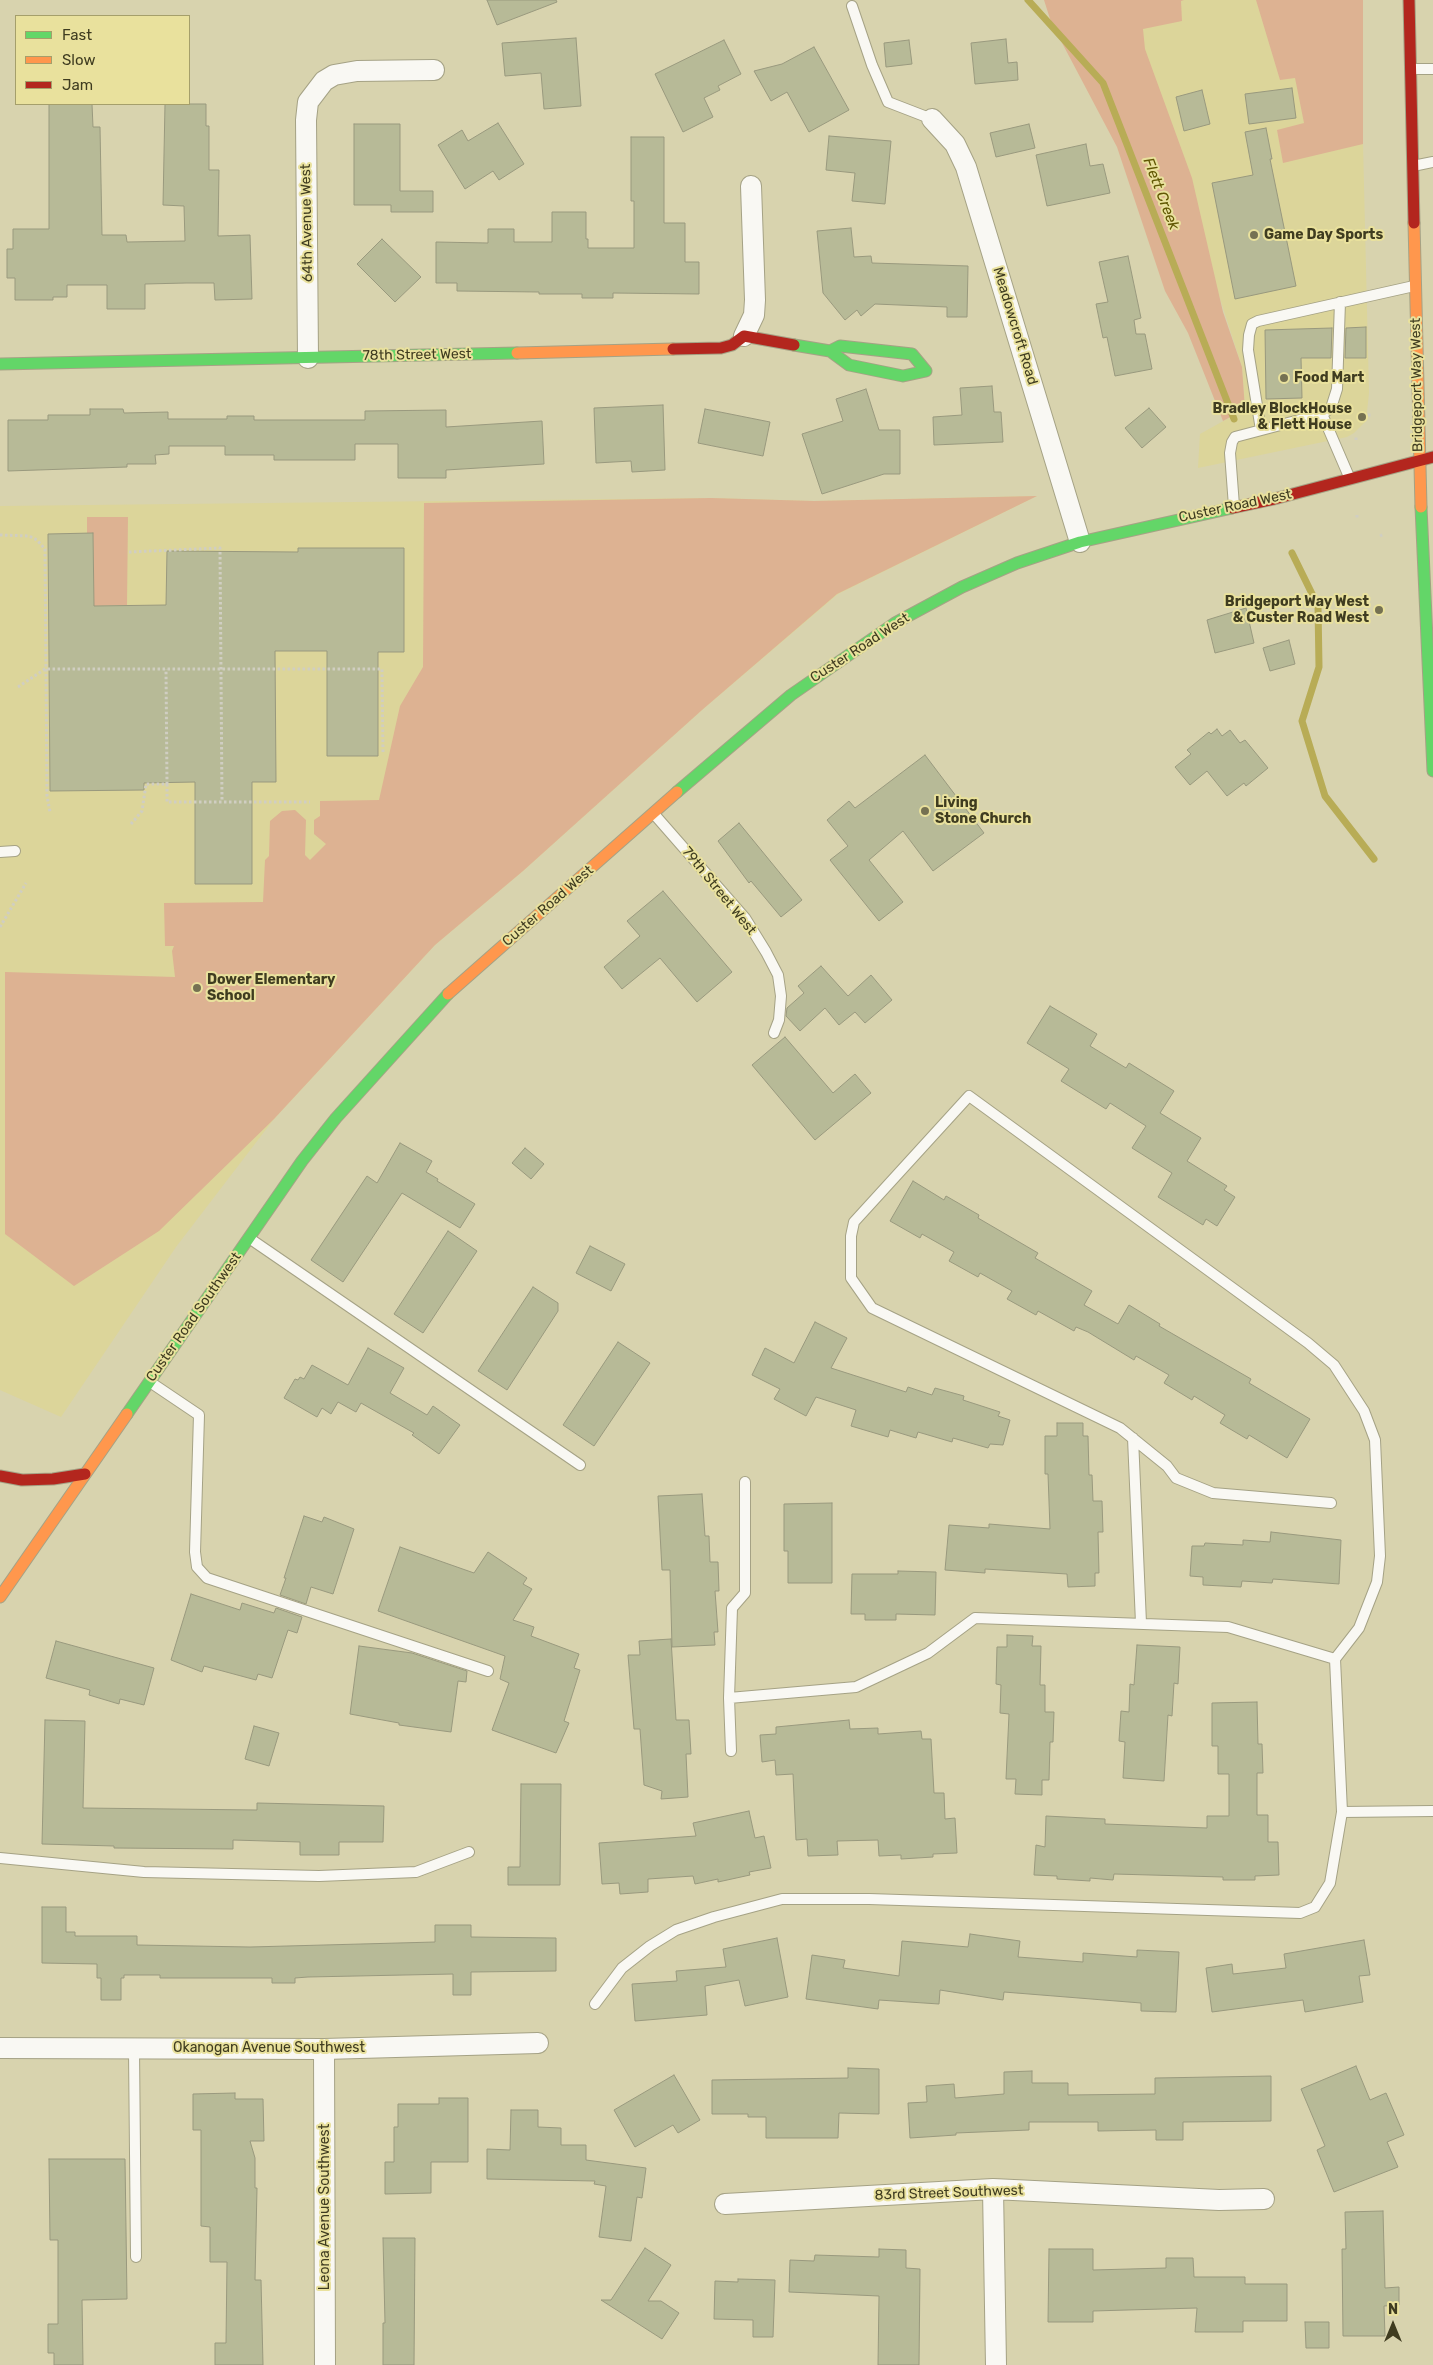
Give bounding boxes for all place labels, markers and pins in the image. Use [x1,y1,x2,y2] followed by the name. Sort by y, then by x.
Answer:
[1264,227,1383,243] place label: Game Day Sports
[1248,229,1260,241] marker: Game Day Sports
[1294,370,1364,386] place label: Food Mart
[1278,372,1290,384] marker: Food Mart
[1213,401,1352,434] place label: Bradley BlockHouse & Flett House
[1356,411,1368,423] marker: Bradley BlockHouse & Flett House
[1225,594,1369,626] place label: Bridgeport Way West & Custer Road West
[1373,604,1385,616] marker: Bridgeport Way West & Custer Road West
[935,795,1031,828] place label: Living Stone Church
[919,805,931,817] marker: Living Stone Church
[207,972,335,1004] place label: Dower Elementary School
[191,982,203,994] marker: Dower Elementary School

